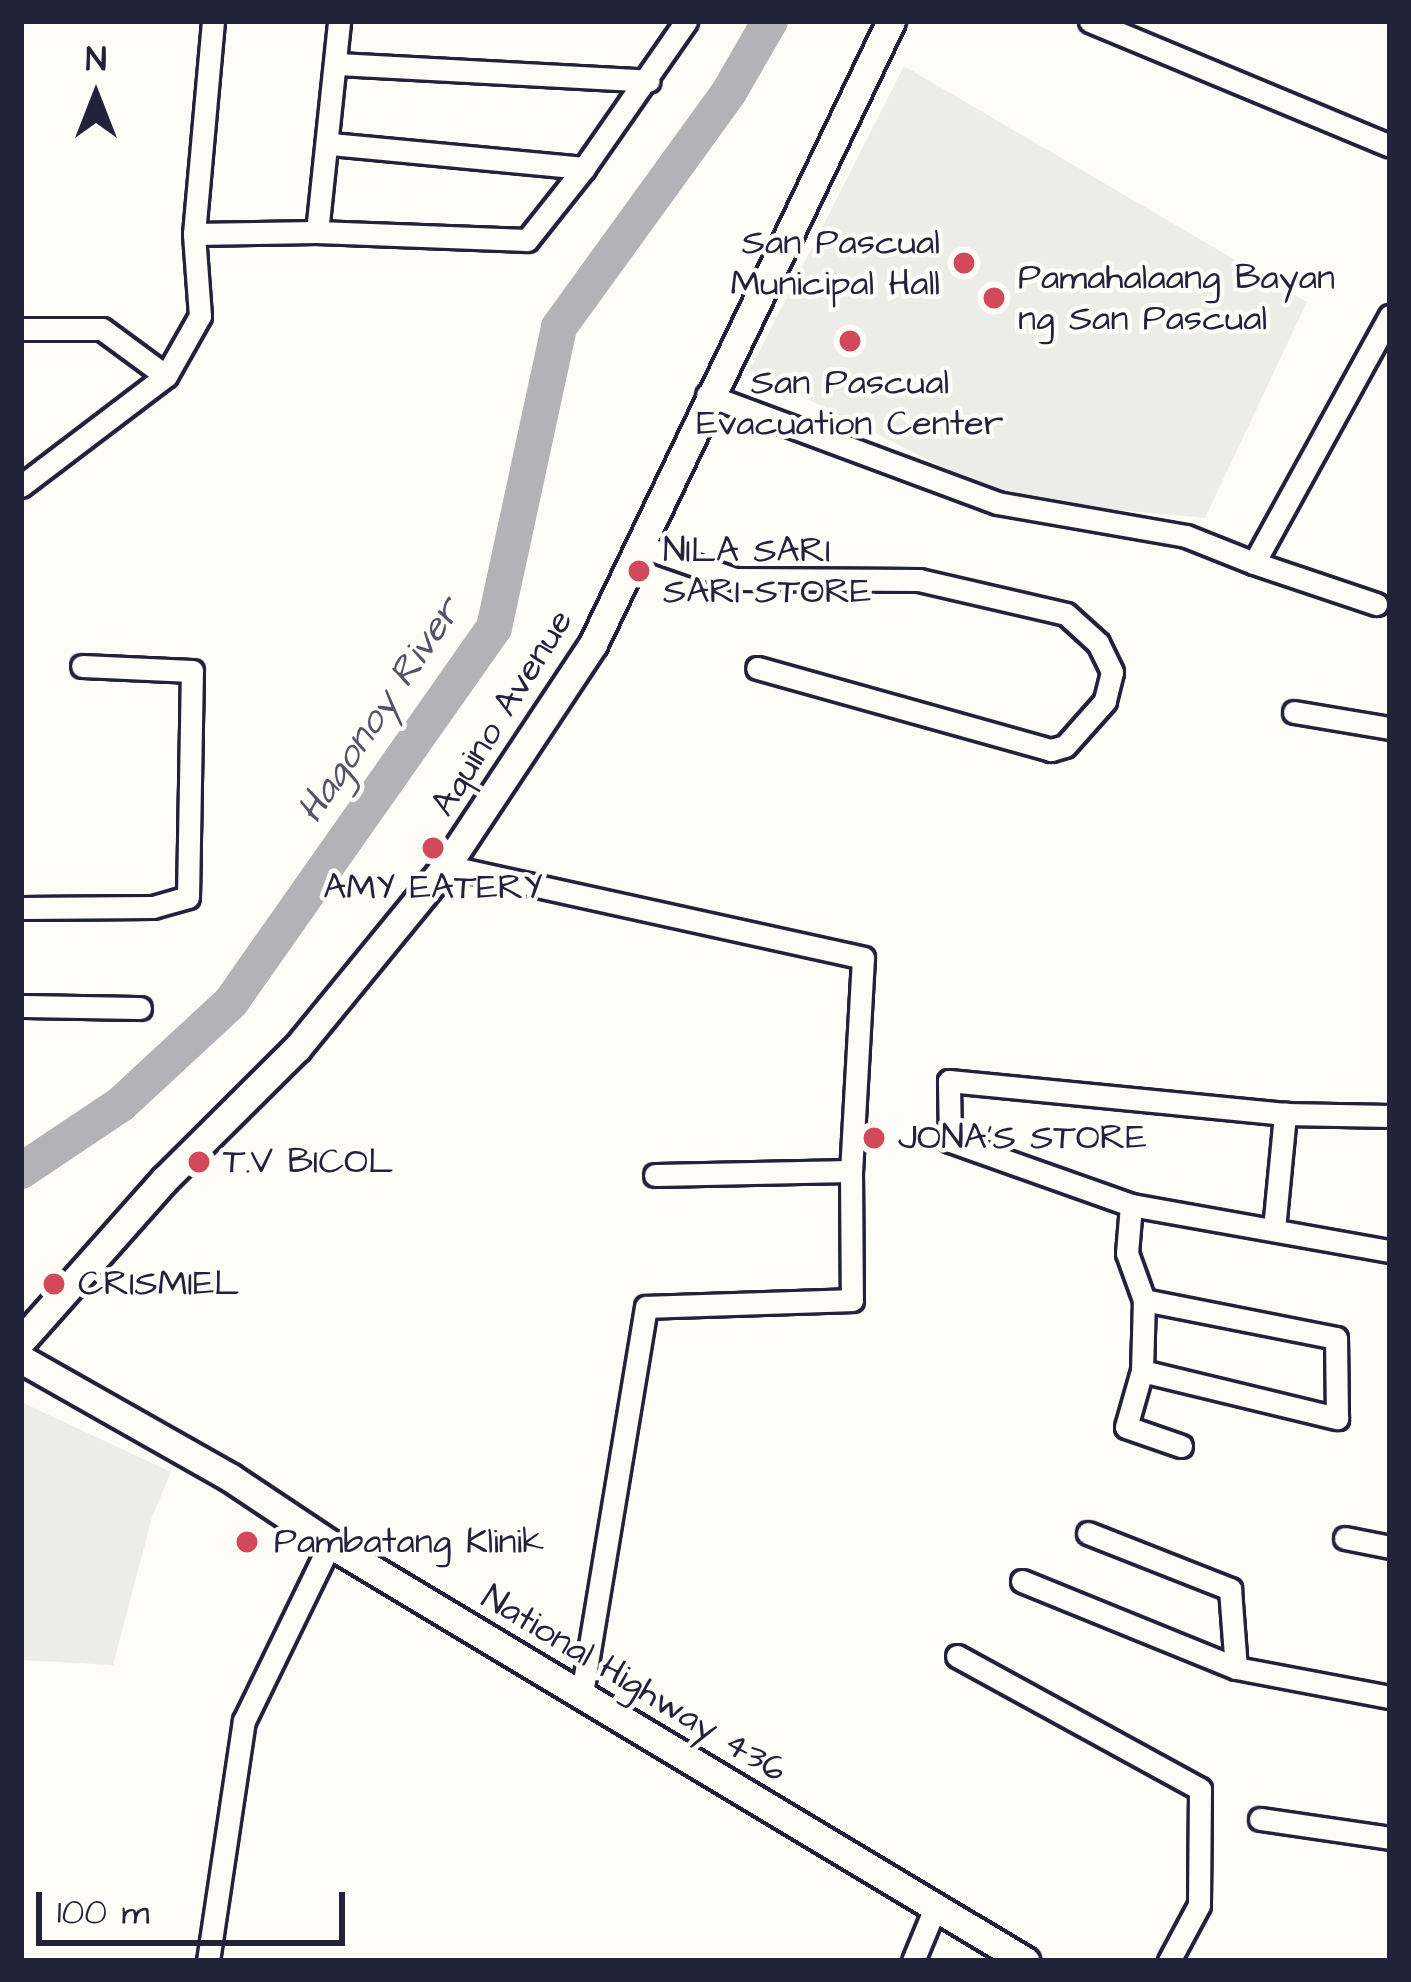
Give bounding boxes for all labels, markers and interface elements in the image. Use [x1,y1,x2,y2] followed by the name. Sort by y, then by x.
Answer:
[36,36,156,156] north arrow
[86,37,106,83] text: N
[730,220,940,305] place label: San Pascual Municipal Hall
[951,250,977,276] marker: San Pascual Municipal Hall
[1018,255,1335,340] place label: Pamahalaang Bayan ng San Pascual
[981,285,1007,311] marker: Pamahalaang Bayan ng San Pascual
[837,328,863,354] marker: San Pascual Evacuation Center
[696,360,1004,445] place label: San Pascual Evacuation Center
[663,528,871,613] place label: NILA SARI SARI STORE
[626,558,652,584] marker: NILA SARI SARI STORE
[288,590,472,832] water label: Hagonoy River
[421,602,583,824] street label: Aquino Avenue
[420,835,446,861] marker: AMY EATERY
[323,866,543,910] place label: AMY EATERY
[898,1116,1147,1160] place label: JONA'S STORE
[861,1125,887,1151] marker: JONA'S STORE
[223,1140,393,1184] place label: T.V BICOL
[186,1149,212,1175] marker: T.V BICOL
[78,1262,239,1306] place label: CRISMIEL
[41,1271,67,1297] marker: CRISMIEL
[274,1520,544,1564] place label: Pambatang Klinik
[231,1526,263,1558] marker: Pambatang Klinik
[474,1576,794,1792] street label: National Highway 436
[42,1868,351,1942] scale bar
[57,1887,149,1938] text: 100 m

